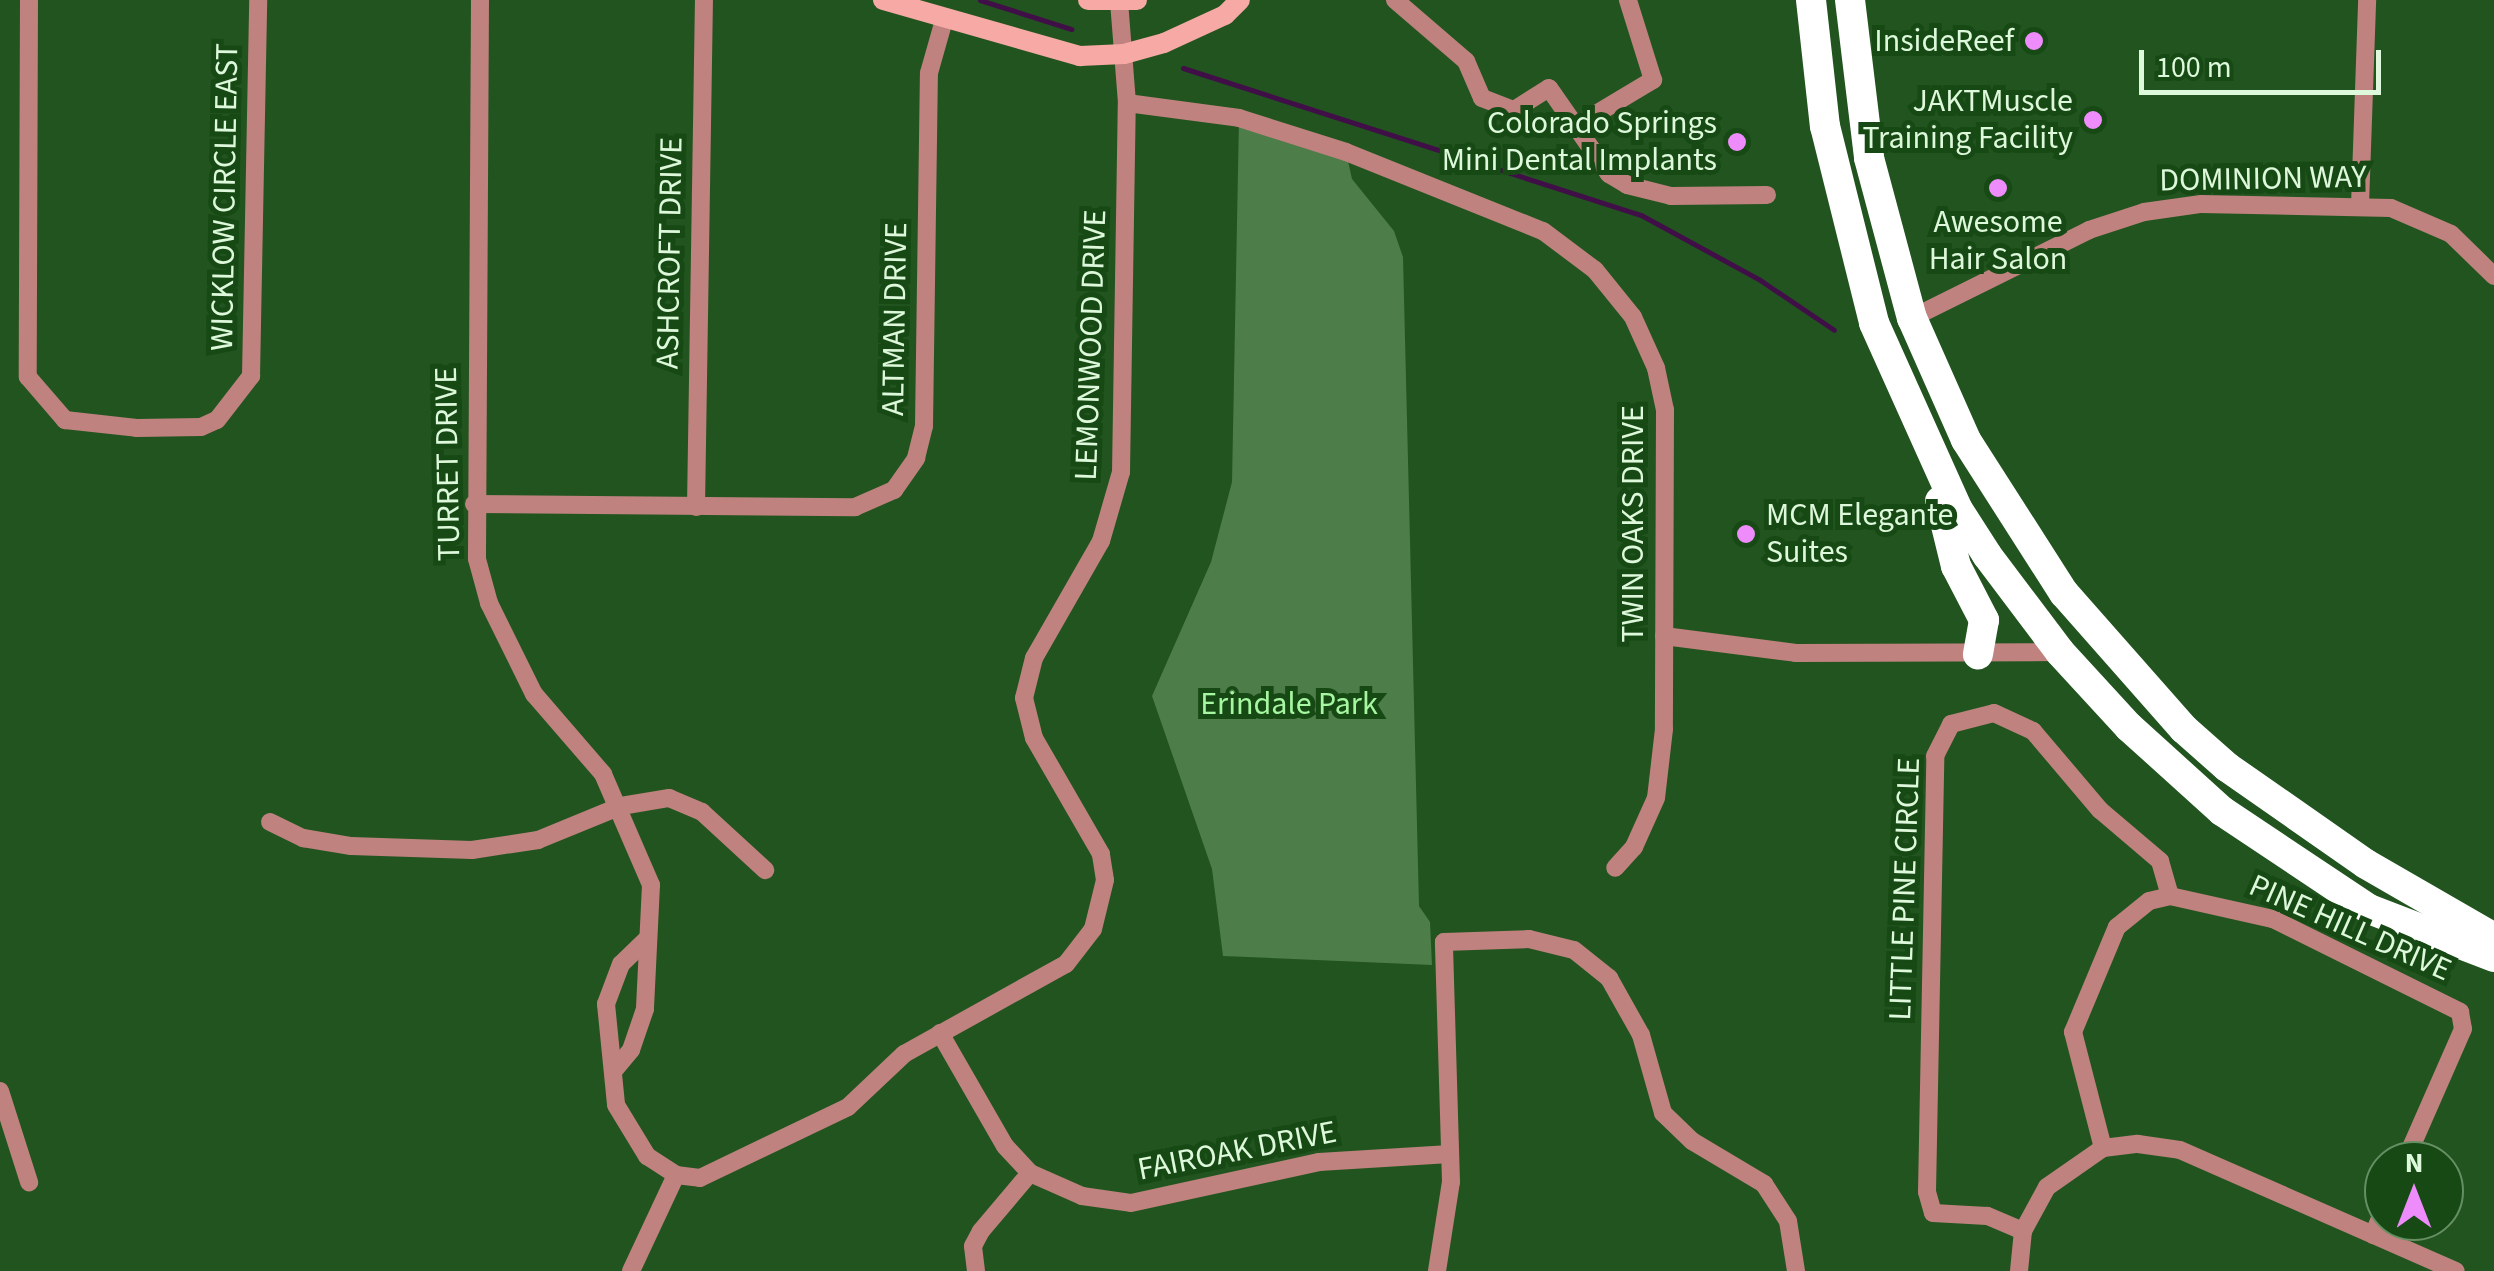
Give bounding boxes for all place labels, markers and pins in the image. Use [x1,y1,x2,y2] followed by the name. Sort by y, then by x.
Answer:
[1874,22,2014,60] place label: InsideReef
[2023,30,2045,52] marker: InsideReef
[1862,83,2073,158] place label: JAKTMuscle Training Facility
[1442,105,1717,180] place label: Colorado Springs Mini Dental Implants
[2082,109,2104,131] marker: JAKTMuscle Training Facility
[1726,131,1748,153] marker: Colorado Springs Mini Dental Implants
[1987,177,2009,199] marker: Awesome Hair Salon
[1929,204,2067,279] place label: Awesome Hair Salon
[1766,497,1953,572] place label: MCM Elegante Suites
[1735,523,1757,545] marker: MCM Elegante Suites

